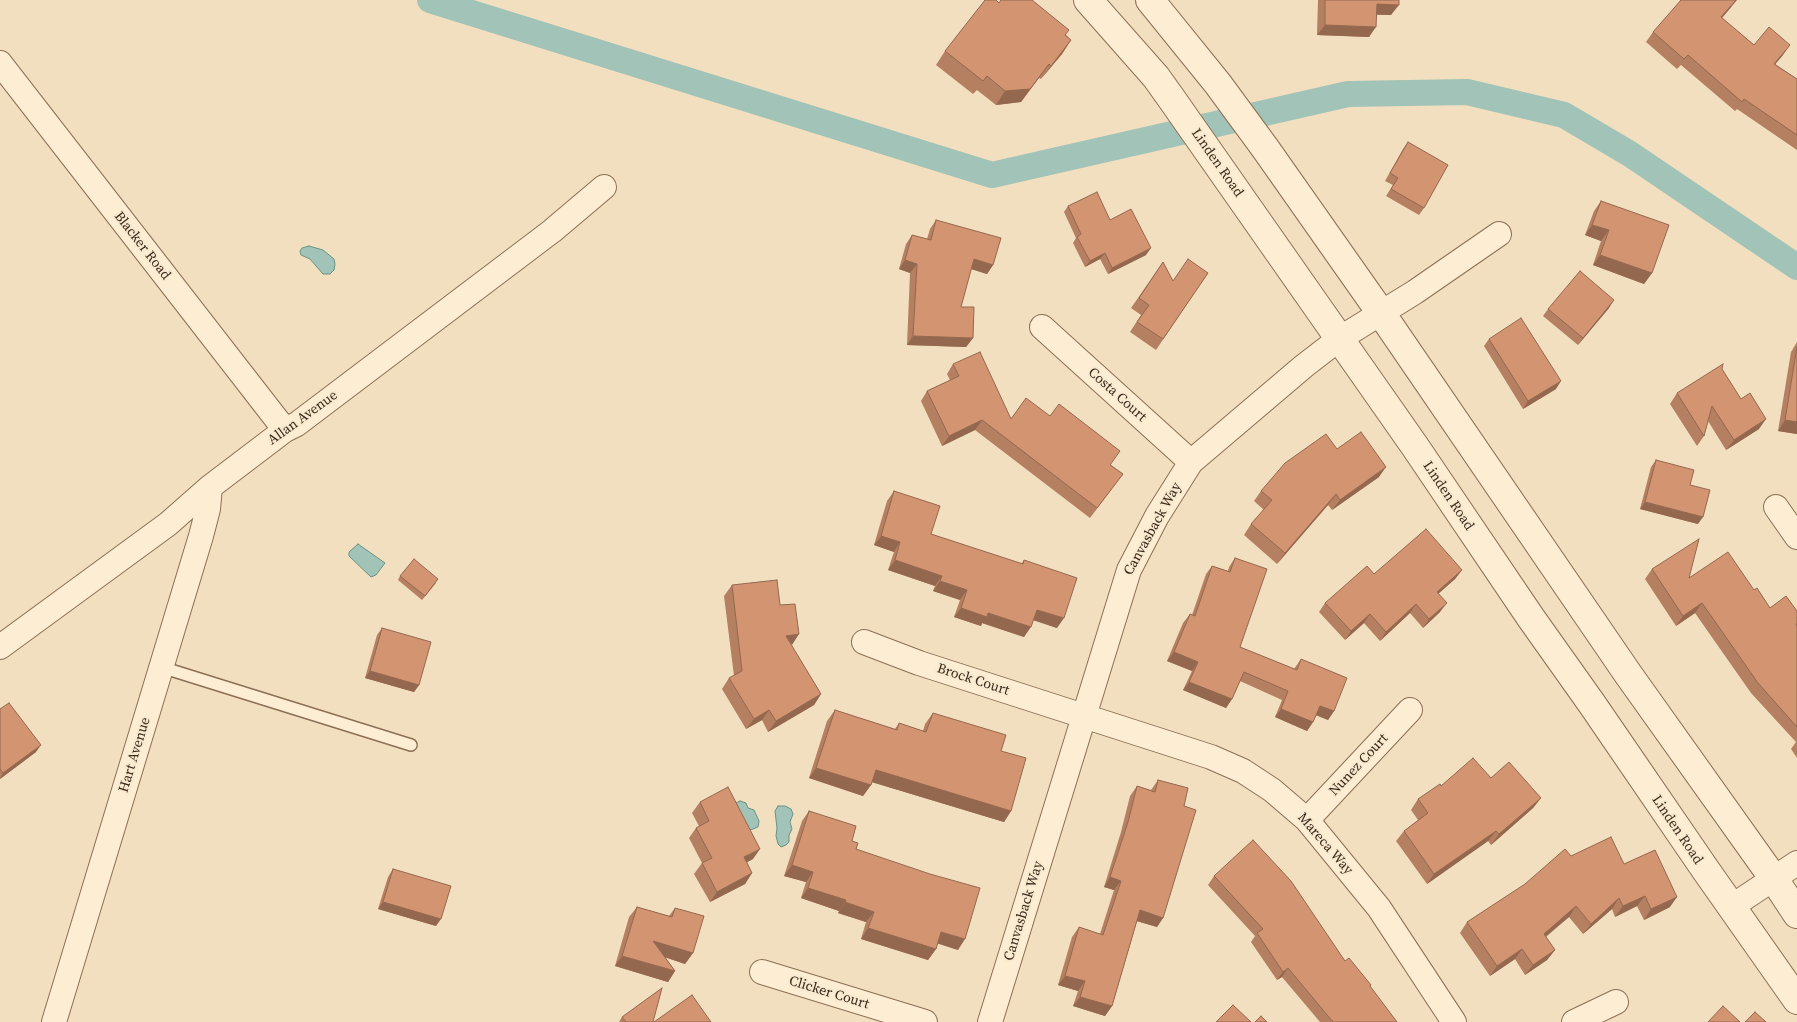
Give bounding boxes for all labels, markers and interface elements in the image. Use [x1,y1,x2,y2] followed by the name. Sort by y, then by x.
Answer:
[1187,126,1247,200] street label: Linden Road
[110,209,174,283] street label: Blacker Road
[1084,364,1150,426] street label: Costa Court
[265,387,341,449] street label: Allan Avenue
[1419,458,1477,534] street label: Linden Road
[1121,480,1185,578] street label: Canvasback Way
[935,660,1011,700] street label: Brock Court
[116,715,154,795] street label: Hart Avenue
[1326,730,1392,800] street label: Nunez Court
[1648,792,1706,868] street label: Linden Road
[1294,810,1356,878] street label: Mareca Way
[1001,859,1047,963] street label: Canvasback Way
[787,973,871,1013] street label: Clicker Court

